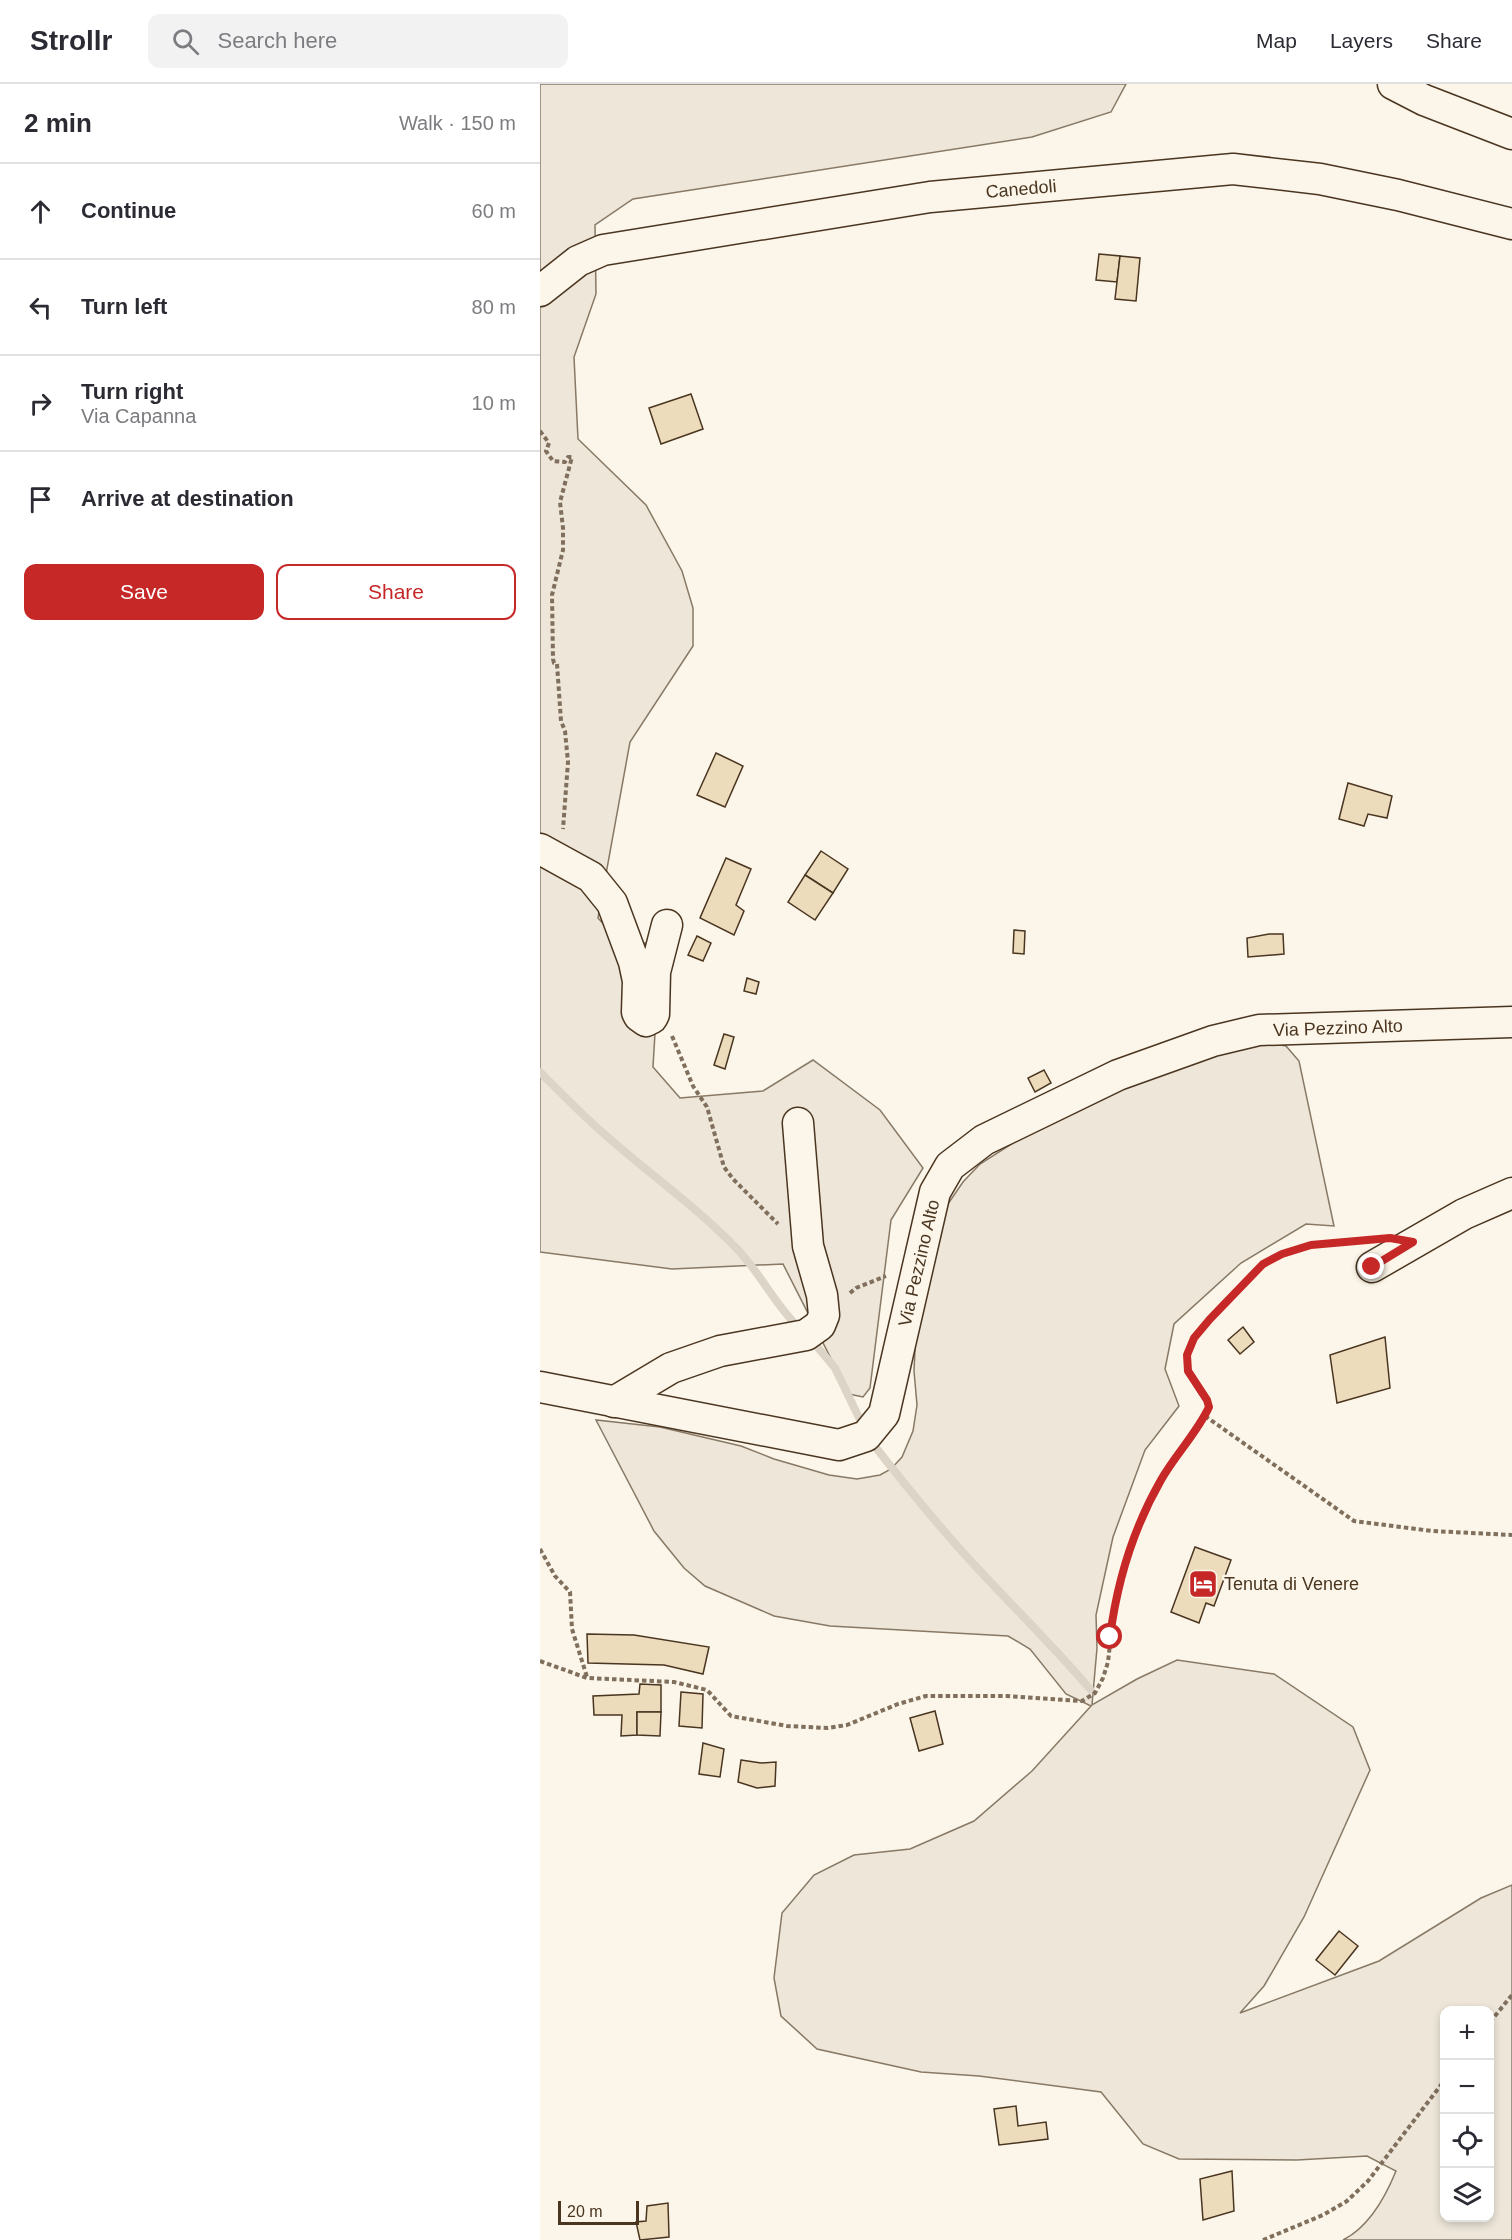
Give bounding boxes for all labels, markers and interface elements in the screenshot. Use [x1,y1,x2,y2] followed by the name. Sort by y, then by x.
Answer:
[148,14,568,68] search box
[30,25,112,56] text: Strollr
[169,25,202,58] icon: search
[217,28,337,53] text: Search here
[1256,29,1297,52] text: Map
[1330,29,1393,52] text: Layers
[1426,29,1482,52] text: Share
[24,108,92,138] text: 2 min
[399,112,516,134] text: Walk · 150 m
[985,176,1057,202] street label: Canedoli
[24,195,57,228] icon: ahead
[81,198,176,223] text: Continue
[472,200,516,222] text: 60 m
[24,291,57,324] icon: left
[81,294,167,319] text: Turn left
[472,296,516,318] text: 80 m
[81,379,183,404] text: Turn right
[24,387,57,420] icon: right
[472,392,516,414] text: 10 m
[81,405,196,427] text: Via Capanna
[24,483,57,516] icon: arrive
[81,486,294,511] text: Arrive at destination
[24,564,264,620] button: Save
[276,564,516,620] button: Share
[1273,1016,1403,1040] street label: Via Pezzino Alto
[895,1198,943,1328] street label: Via Pezzino Alto
[1358,1253,1384,1279] route end
[1187,1568,1219,1600] hotel icon: Tenuta di Venere
[1224,1574,1359,1594] place label: Tenuta di Venere
[1096,1623,1122,1649] route start
[1440,2006,1494,2222] map controls
[1440,2006,1494,2060] button: +
[1440,2060,1494,2114] button: −
[1440,2114,1494,2168] button: locate
[1440,2168,1494,2222] button: layers
[558,2198,639,2226] scale bar
[567,2203,603,2220] text: 20 m

